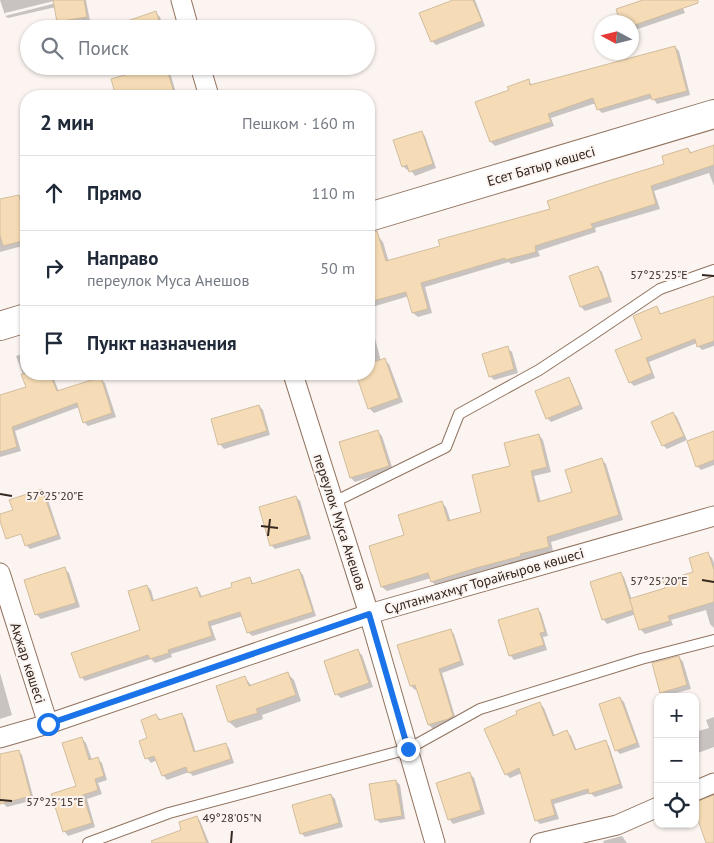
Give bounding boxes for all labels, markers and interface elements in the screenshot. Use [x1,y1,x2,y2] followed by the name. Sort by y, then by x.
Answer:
[594,15,639,60] north arrow
[20,20,375,75] search box
[38,34,66,62] icon: search
[78,36,129,60] text: Поиск
[40,109,94,136] text: 2 мин
[242,113,355,133] text: Пешком · 160 m
[485,142,597,190] street label: Есет Батыр көшесі
[40,179,68,207] icon: ahead
[87,181,142,205] text: Прямо
[312,183,355,203] text: 110 m
[87,246,158,270] text: Направо
[40,254,68,282] icon: right
[320,258,355,278] text: 50 m
[630,267,688,282] text: 57°25'25"E
[87,270,249,290] text: переулок Муса Анешов
[40,329,68,357] icon: arrive
[87,331,237,355] text: Пункт назначения
[309,452,371,592] street label: переулок Муса Анешов
[26,488,84,503] text: 57°25'20"E
[382,544,586,618] street label: Сұлтанмахмұт Торайғыров көшесі
[630,573,688,588] text: 57°25'20"E
[6,620,50,706] street label: Ақжар көшесі
[654,693,699,828] map controls
[654,693,699,738] button: +
[37,713,60,736] route start
[397,738,420,761] route end
[654,738,699,783] button: −
[654,783,699,828] button: locate
[26,794,84,809] text: 57°25'15"E
[202,810,262,825] text: 49°28'05"N

